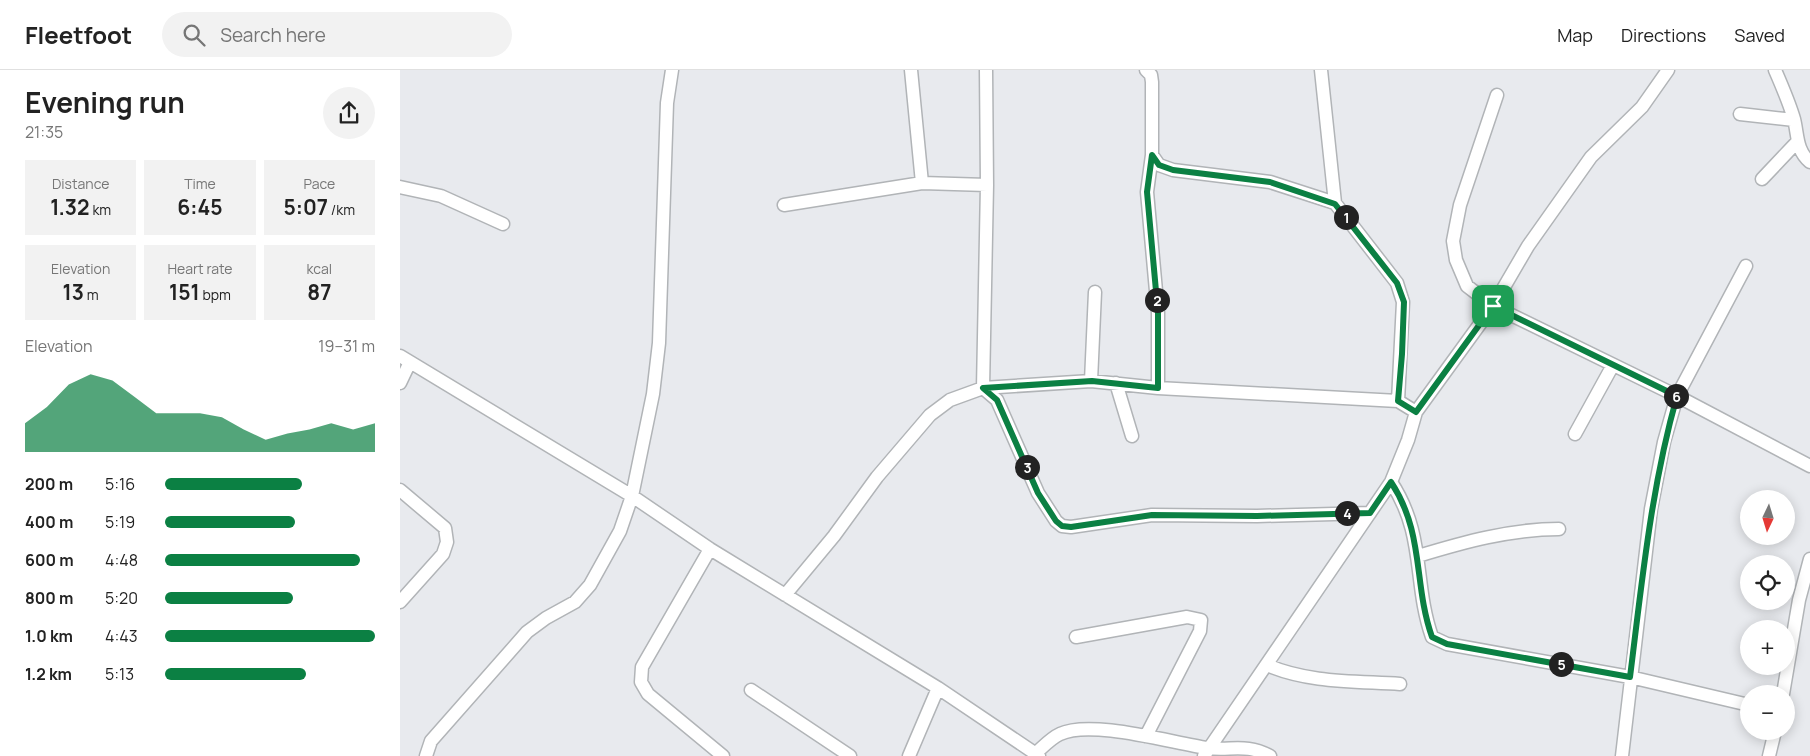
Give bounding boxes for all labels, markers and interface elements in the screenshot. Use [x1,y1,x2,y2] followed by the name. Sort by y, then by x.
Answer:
[162,12,512,57] search box
[25,18,132,51] text: Fleetfoot
[180,21,208,49] icon: search
[220,22,326,48] text: Search here
[1557,23,1593,47] text: Map
[1621,23,1706,47] text: Directions
[1734,23,1785,47] text: Saved
[25,83,185,121] text: Evening run
[323,87,375,139] button: share
[25,121,63,143] text: 21:35
[52,174,109,193] text: Distance
[184,174,216,193] text: Time
[304,174,335,193] text: Pace
[50,193,90,221] text: 1.32
[177,193,223,221] text: 6:45
[284,193,328,221] text: 5:07
[90,200,111,219] text: km
[328,200,355,219] text: /km
[1334,204,1358,230] pin: 1
[1343,208,1350,227] text: 1
[51,259,110,278] text: Elevation
[168,259,232,278] text: Heart rate
[307,259,332,278] text: kcal
[63,278,84,306] text: 13
[169,278,200,306] text: 151
[307,278,331,306] text: 87
[84,285,99,304] text: m
[200,285,231,304] text: bpm
[1472,285,1514,327] pin
[1144,288,1170,312] pin: 2
[1153,291,1162,310] text: 2
[1479,292,1507,320] icon: arrive
[25,335,93,357] text: Elevation
[318,335,375,357] text: 19–31 m
[1664,384,1688,408] pin: 6
[1672,387,1681,406] text: 6
[1014,454,1040,480] pin: 3
[1023,458,1032,477] text: 3
[25,473,73,495] text: 200 m
[105,473,135,495] text: 5:16
[1740,490,1795,545] north arrow
[1740,490,1795,740] map controls
[1334,500,1360,526] pin: 4
[1343,504,1352,523] text: 4
[25,511,73,533] text: 400 m
[105,511,135,533] text: 5:19
[25,549,74,571] text: 600 m
[105,549,138,571] text: 4:48
[1740,555,1795,610] button: locate
[25,587,73,609] text: 800 m
[105,587,138,609] text: 5:20
[1740,620,1795,675] button: +
[25,625,73,647] text: 1.0 km
[105,625,138,647] text: 4:43
[1548,652,1574,676] pin: 5
[1557,655,1566,674] text: 5
[25,663,72,685] text: 1.2 km
[105,663,134,685] text: 5:13
[1740,685,1795,740] button: −

